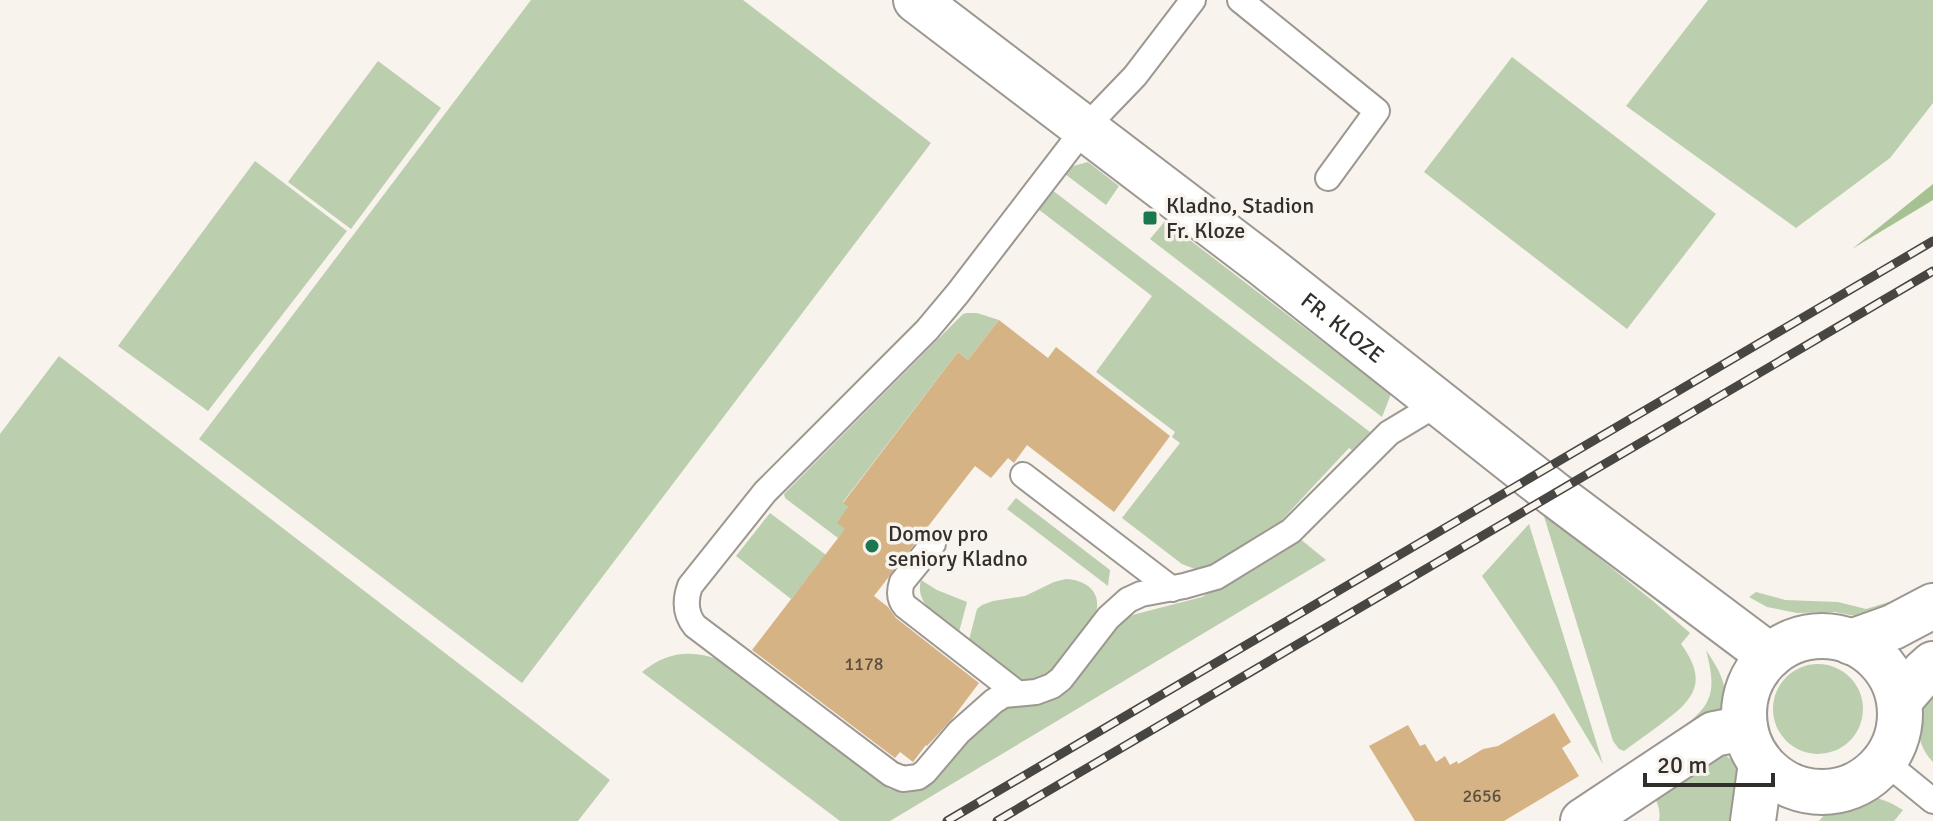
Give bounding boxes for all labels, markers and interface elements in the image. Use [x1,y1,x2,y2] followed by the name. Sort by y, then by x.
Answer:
[1166,192,1314,244] place label: Kladno, Stadion Fr. Kloze
[1141,209,1159,227] marker: Kladno, Stadion Fr. Kloze
[1296,287,1390,369] street label: FR. KLOZE
[888,520,1028,572] place label: Domov pro seniory Kladno
[863,537,881,555] marker: Domov pro seniory Kladno
[845,653,883,675] house number: 1178
[1645,737,1773,787] scale bar
[1657,750,1707,780] text: 20 m
[1463,785,1501,807] house number: 2656

